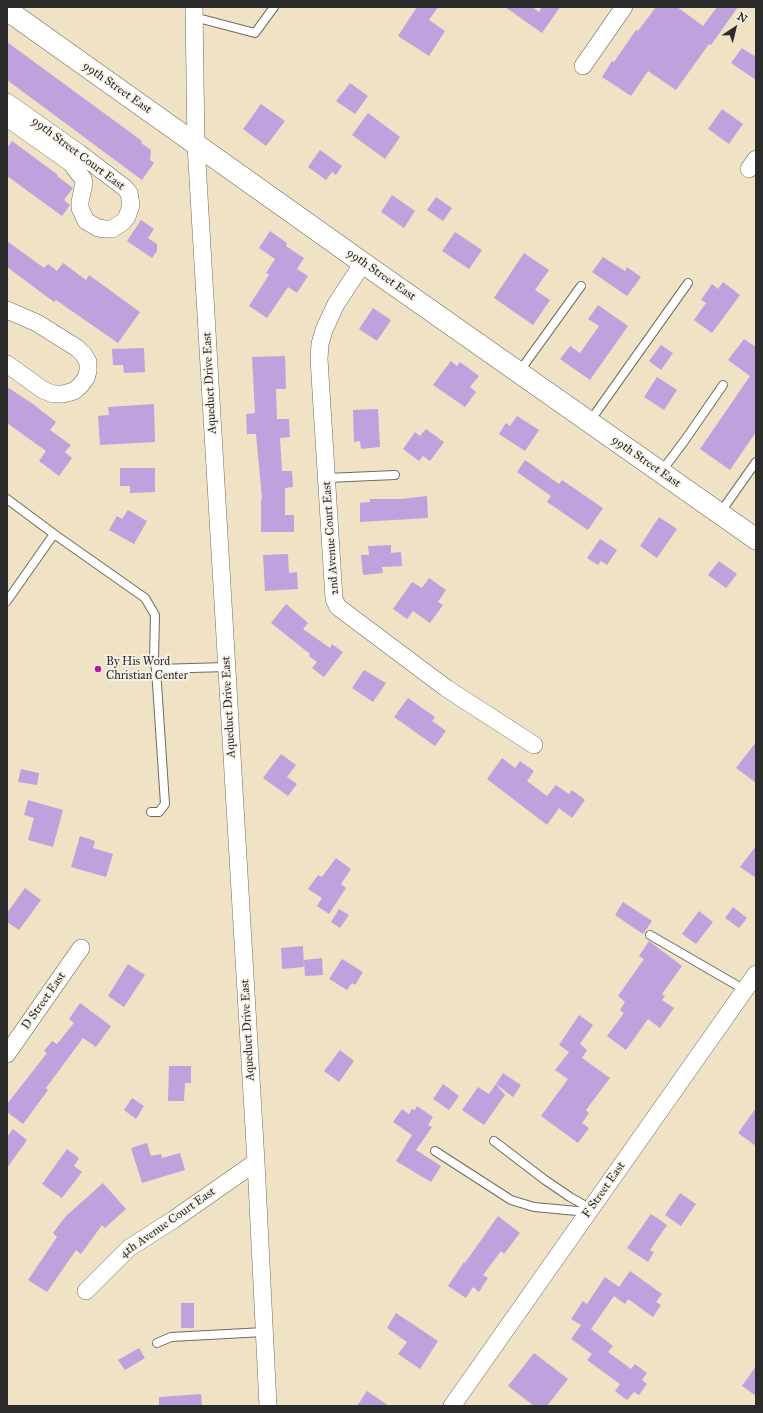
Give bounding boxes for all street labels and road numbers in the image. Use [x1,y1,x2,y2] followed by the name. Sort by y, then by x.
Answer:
[80,59,154,117] street label: 99th Street East
[28,114,128,194] street label: 99th Street Court East
[344,246,418,304] street label: 99th Street East
[200,332,220,434] street label: Aqueduct Drive East
[609,433,683,491] street label: 99th Street East
[320,481,342,595] street label: 2nd Avenue Court East
[219,656,239,758] street label: Aqueduct Drive East
[19,970,69,1032] street label: D Street East
[238,979,258,1081] street label: Aqueduct Drive East
[579,1159,629,1221] street label: F Street East
[118,1185,218,1261] street label: 4th Avenue Court East

